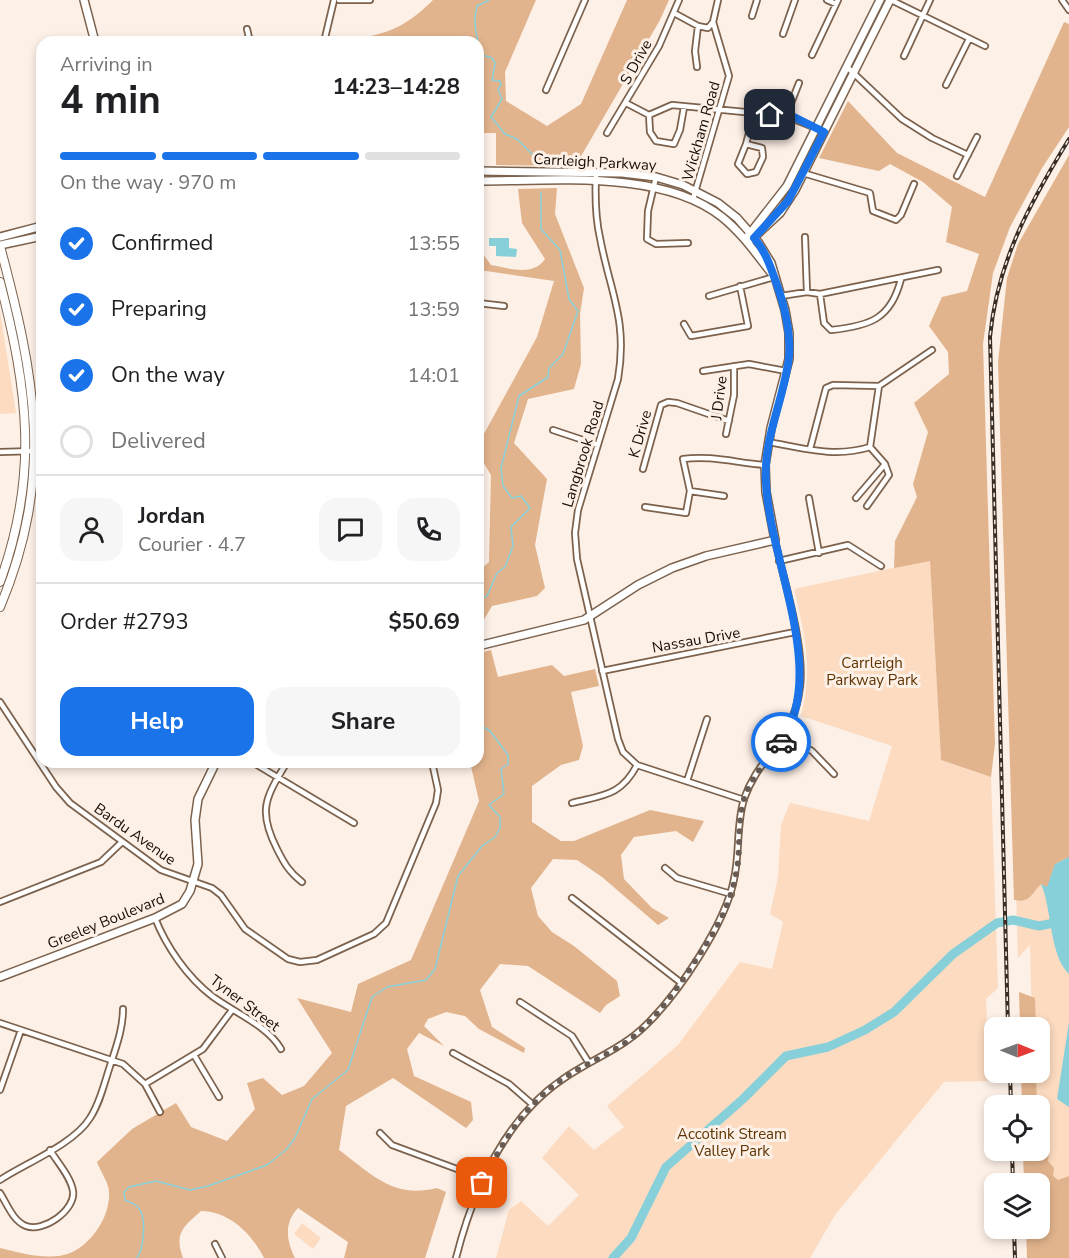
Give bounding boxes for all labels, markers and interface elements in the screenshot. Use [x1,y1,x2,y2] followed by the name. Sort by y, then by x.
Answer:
[615,36,657,88] street label: S Drive
[60,51,153,78] text: Arriving in
[332,72,460,102] text: 14:23–14:28
[60,74,161,127] text: 4 min
[677,79,725,183] street label: Wickham Road
[744,89,795,140] pin
[753,98,786,131] icon: home
[533,149,657,175] street label: Carrleigh Parkway
[60,169,236,196] text: On the way · 970 m
[60,227,93,260] icon: check
[111,228,213,258] text: Confirmed
[407,230,460,257] text: 13:55
[60,293,93,326] icon: check
[111,294,207,324] text: Preparing
[407,296,460,323] text: 13:59
[60,359,93,392] icon: check
[111,360,225,390] text: On the way
[407,362,460,389] text: 14:01
[706,375,732,422] street label: J Drive
[557,398,609,510] street label: Langbrook Road
[624,408,656,460] street label: K Drive
[111,426,206,456] text: Delivered
[60,498,123,561] button: person
[319,498,382,561] button: chat
[397,498,460,561] button: phone
[138,501,205,531] text: Jordan
[138,531,246,558] text: Courier · 4.7
[60,607,189,637] text: Order #2793
[389,607,460,637] text: $50.69
[650,622,742,658] street label: Nassau Drive
[826,653,918,690] park label: Carrleigh Parkway Park
[60,687,254,756] button: Help
[266,687,460,756] button: Share
[751,712,811,772] courier
[765,726,798,759] icon: car
[90,798,180,870] street label: Bardu Avenue
[44,888,168,954] street label: Greeley Boulevard
[206,970,285,1036] street label: Tyner Street
[984,1017,1050,1083] north arrow
[984,1017,1050,1239] map controls
[984,1095,1050,1161] button: locate
[677,1124,787,1161] park label: Accotink Stream Valley Park
[456,1157,507,1208] pin
[465,1166,498,1199] icon: bag
[984,1173,1050,1239] button: layers

